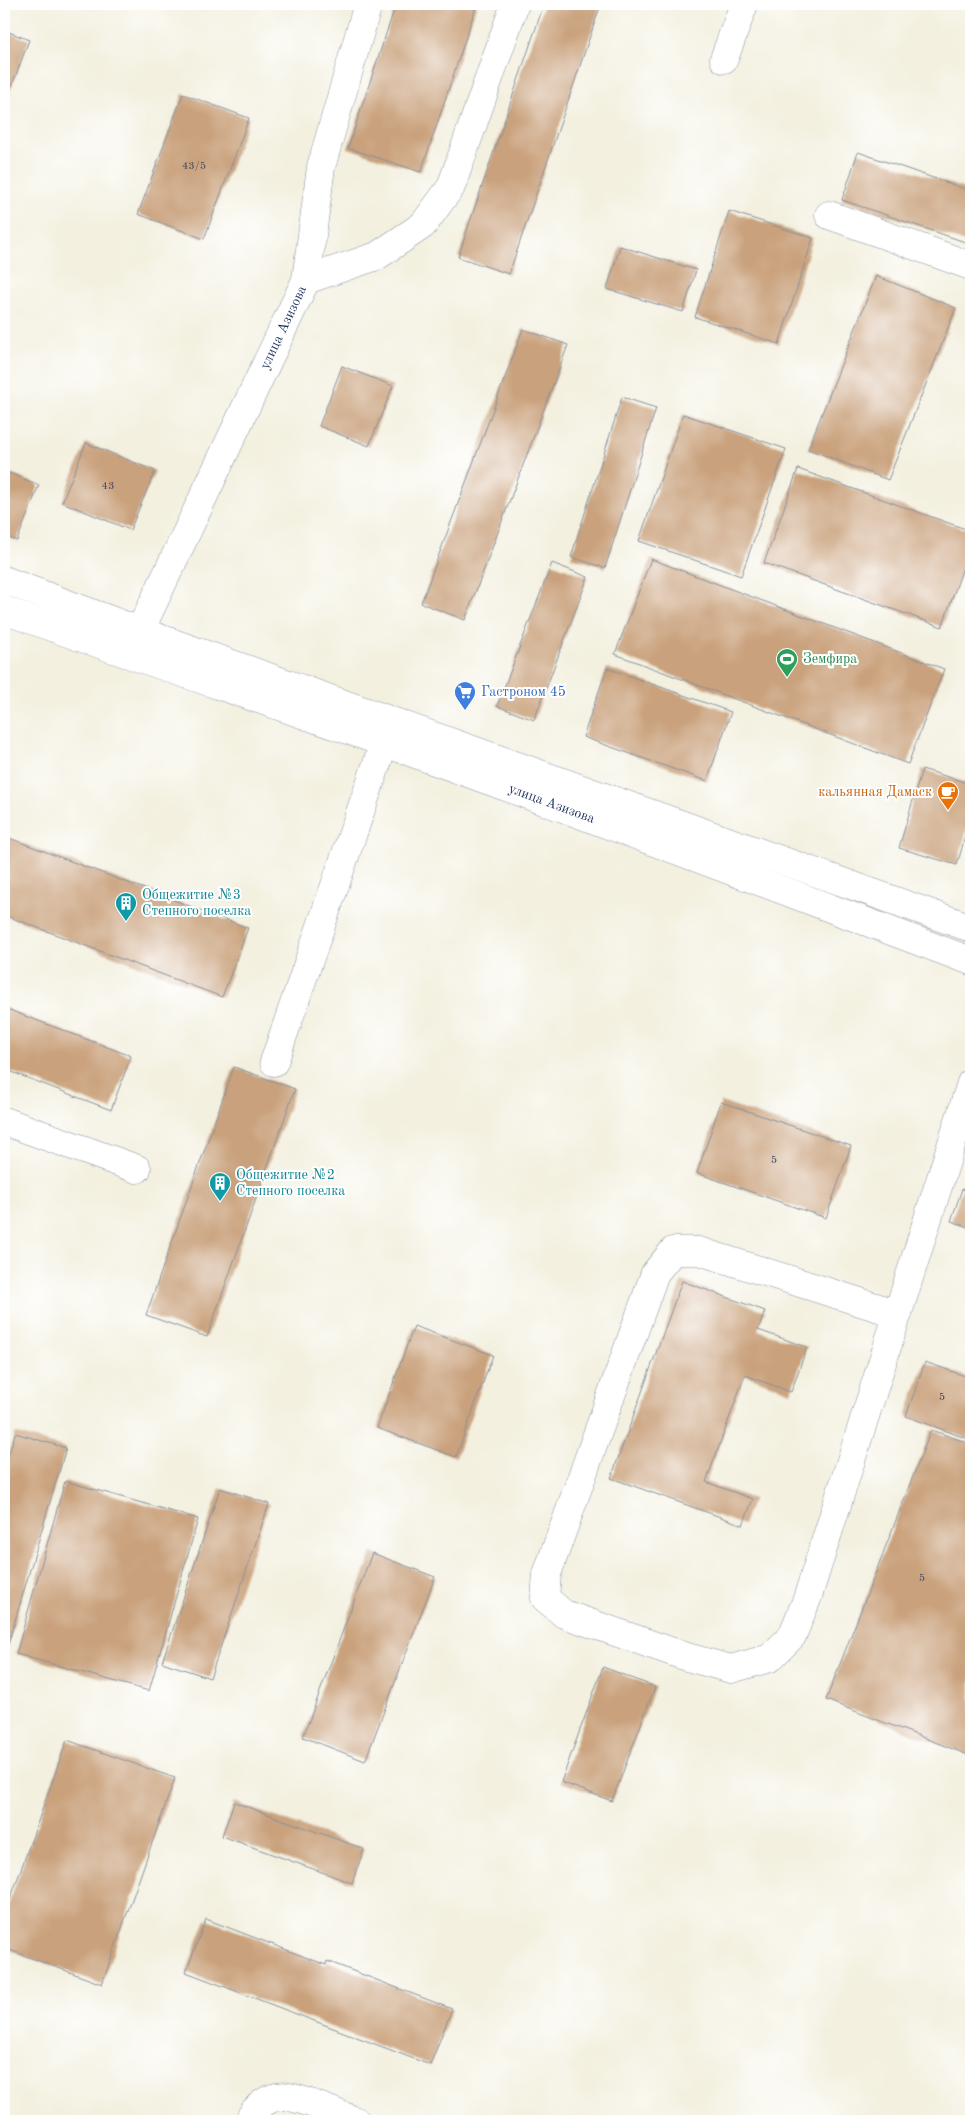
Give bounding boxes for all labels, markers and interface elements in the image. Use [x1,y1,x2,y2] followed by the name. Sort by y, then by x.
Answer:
[182,161,206,172] house number: 43/5
[258,283,309,372] street label: улица Азизова
[102,481,114,492] house number: 43
[775,647,799,678] sports icon: Земфира
[803,652,857,667] place label: Земфира
[453,680,477,711] supermarket icon: Гастроном 45
[481,685,566,699] place label: Гастроном 45
[936,780,960,811] cafe icon: кальянная Дамаск
[507,781,597,826] street label: улица Азизова
[818,785,932,799] place label: кальянная Дамаск
[142,888,251,918] place label: Общежитие №3 Степного поселка
[114,891,138,922] building icon: Общежитие №3 Степного поселка
[771,1155,777,1166] house number: 5
[236,1168,345,1198] place label: Общежитие №2 Степного поселка
[208,1171,232,1202] building icon: Общежитие №2 Степного поселка
[939,1392,945,1403] house number: 5
[919,1573,925,1584] house number: 5

